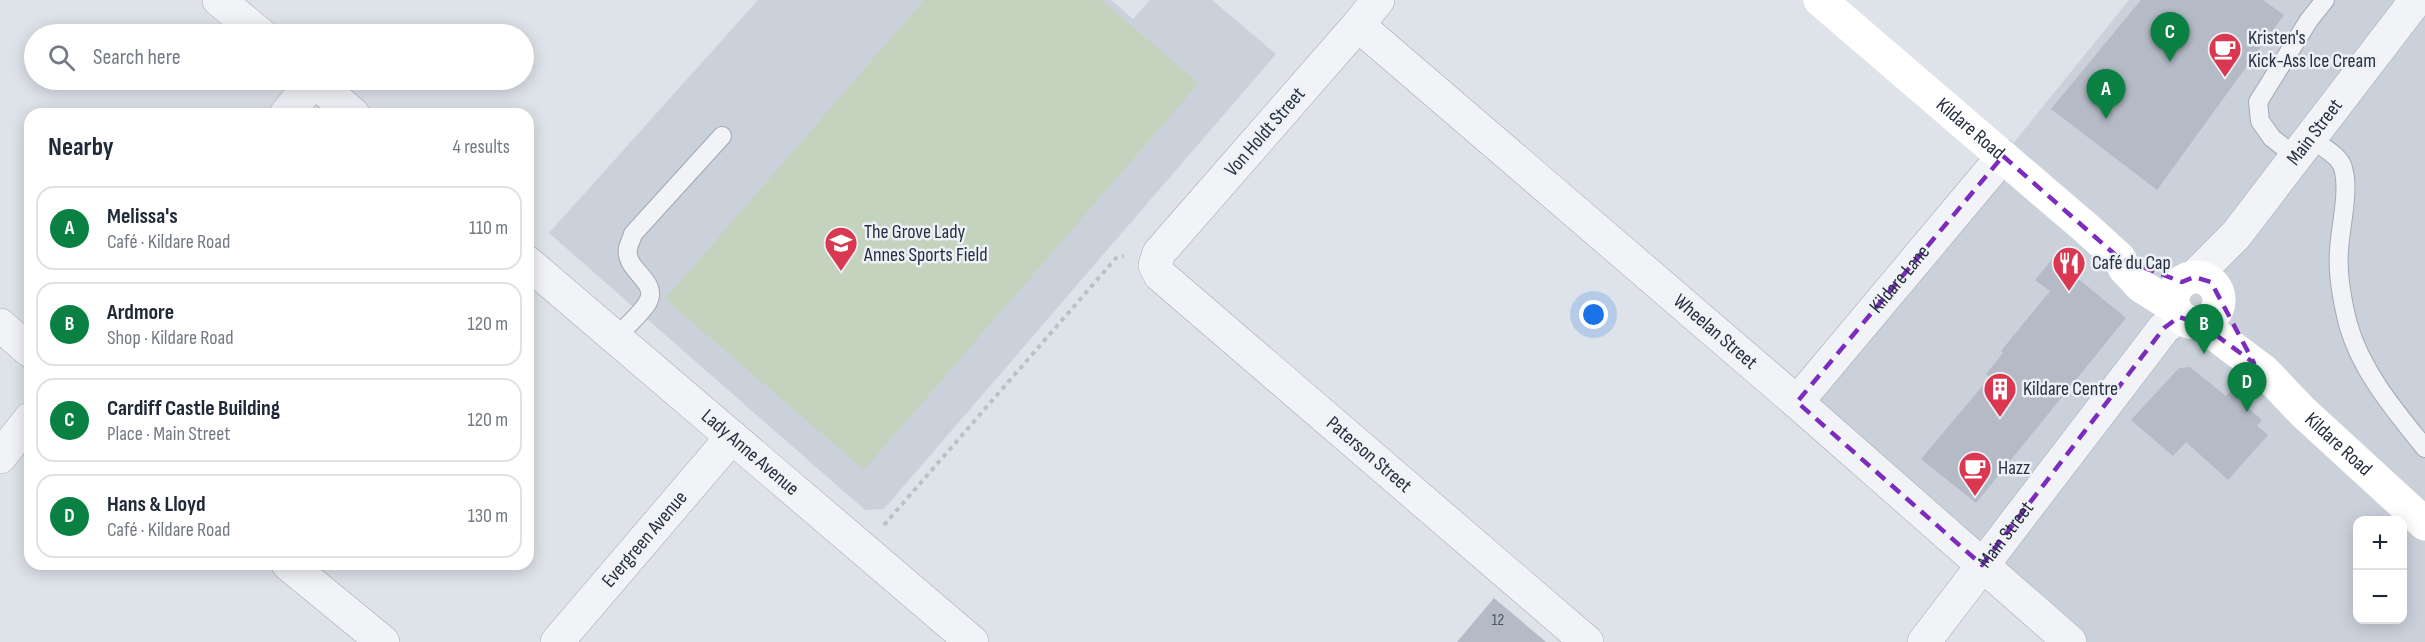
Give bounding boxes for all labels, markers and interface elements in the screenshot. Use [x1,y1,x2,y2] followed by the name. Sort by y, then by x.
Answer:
[2150,13,2190,62] pin: C
[24,24,534,90] search box
[2248,26,2376,73] place label: Kristen's Kick-Ass Ice Cream
[2207,31,2243,78] cafe icon: Kristen's Kick-Ass Ice Cream
[45,41,78,74] icon: search
[93,44,180,71] text: Search here
[2086,70,2126,119] pin: A
[1220,82,1310,182] street label: Von Holdt Street
[1931,93,2010,165] street label: Kildare Road
[2282,94,2348,170] street label: Main Street
[48,132,114,163] text: Nearby
[453,135,510,159] text: 4 results
[107,203,178,230] text: Melissa's
[65,216,74,240] text: A
[469,216,508,240] text: 110 m
[863,220,988,267] place label: The Grove Lady Annes Sports Field
[823,225,859,272] school or university icon: The Grove Lady Annes Sports Field
[107,230,230,254] text: Café · Kildare Road
[1865,241,1935,318] street label: Kildare Lane
[2051,245,2087,292] restaurant icon: Café du Cap
[2092,251,2171,275] place label: Café du Cap
[1668,289,1762,375] street label: Wheelan Street
[107,299,174,326] text: Ardmore
[1579,300,1608,329] your location
[2184,304,2224,354] pin: B
[65,312,74,336] text: B
[468,312,508,336] text: 120 m
[107,326,234,350] text: Shop · Kildare Road
[2228,362,2266,412] pin: D
[1982,371,2018,418] building icon: Kildare Centre
[2023,377,2118,401] place label: Kildare Centre
[107,395,280,422] text: Cardiff Castle Building
[696,404,804,501] street label: Lady Anne Avenue
[64,408,75,432] text: C
[468,408,508,432] text: 120 m
[2300,408,2377,481] street label: Kildare Road
[1321,411,1417,498] street label: Paterson Street
[107,422,230,446] text: Place · Main Street
[1957,450,1993,497] cafe icon: Hazz
[1998,456,2030,480] place label: Hazz
[597,486,693,592] street label: Evergreen Avenue
[107,491,206,518] text: Hans & Lloyd
[1973,497,2039,573] street label: Main Street
[64,504,75,528] text: D
[468,504,508,528] text: 130 m
[2353,516,2407,624] map controls
[2353,516,2407,570] button: +
[107,518,230,542] text: Café · Kildare Road
[2353,570,2407,624] button: −
[1492,611,1504,630] house number: 12

